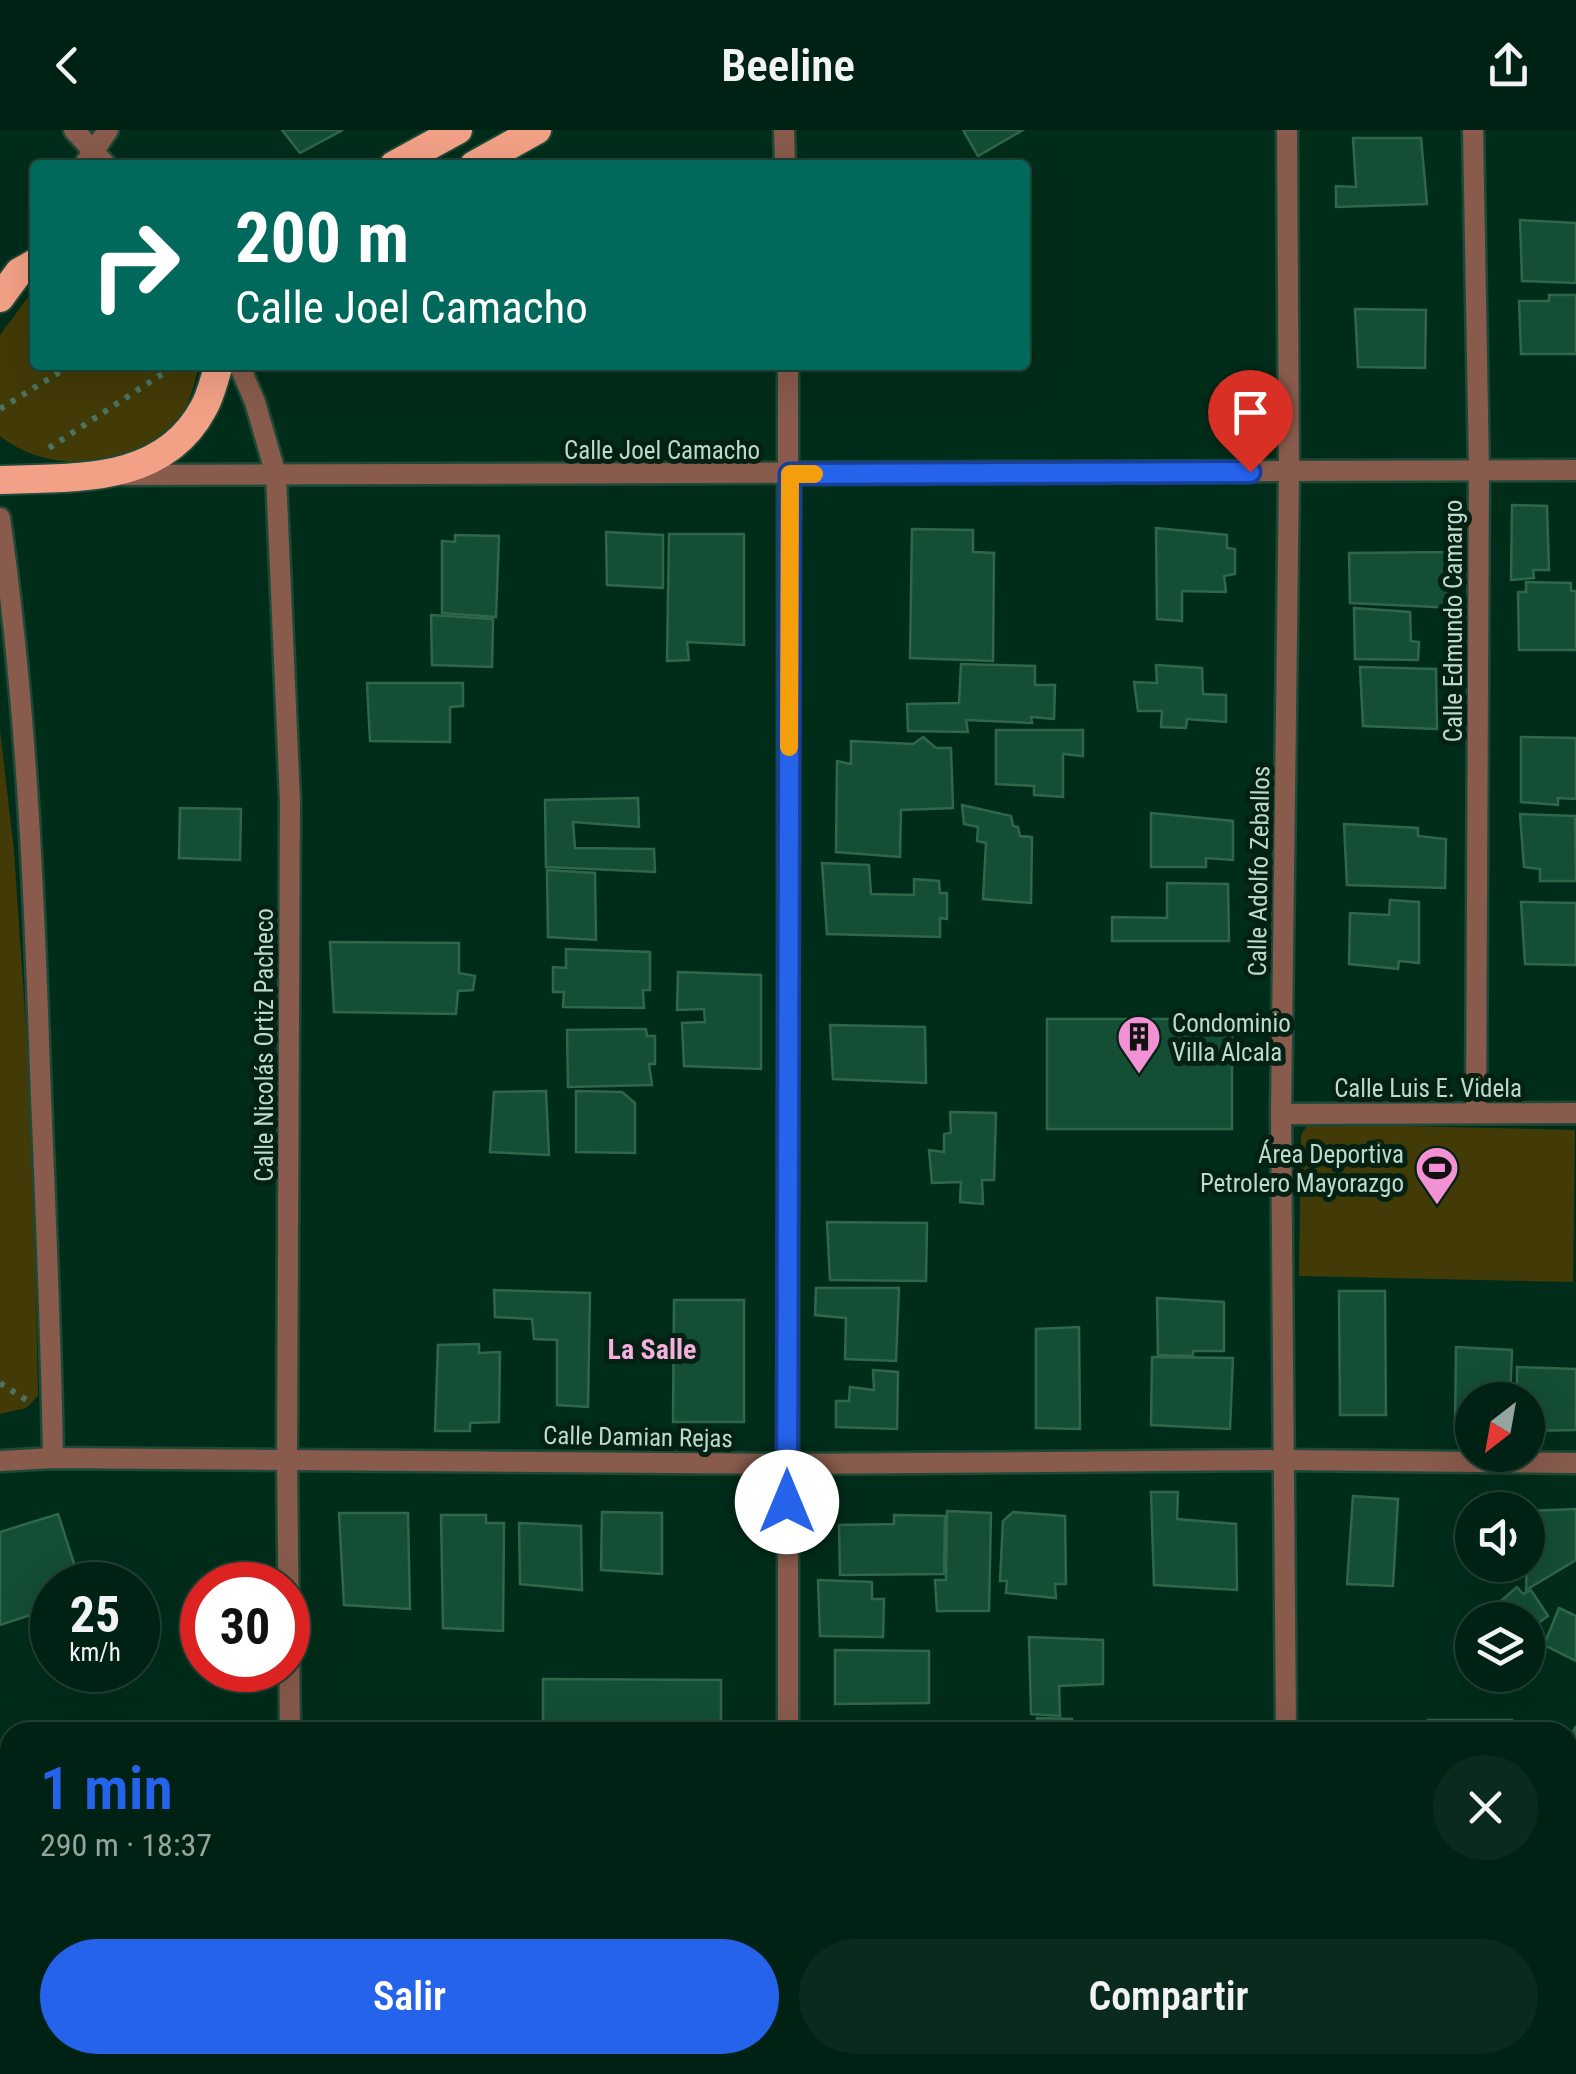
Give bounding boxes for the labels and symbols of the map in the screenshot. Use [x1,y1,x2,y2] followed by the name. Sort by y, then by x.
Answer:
[1208,370,1293,473] pin
[564,436,760,465] street label: Calle Joel Camacho
[1439,500,1468,742] street label: Calle Edmundo Camargo
[1243,765,1275,977] street label: Calle Adolfo Zeballos
[250,908,279,1182] street label: Calle Nicolás Ortiz Pacheco
[1172,1009,1291,1067] place label: Condominio Villa Alcala
[1116,1014,1162,1075] building icon: Condominio Villa Alcala
[1334,1074,1522,1103] street label: Calle Luis E. Videla
[1200,1139,1404,1198] place label: Área Deportiva Petrolero Mayorazgo
[1414,1145,1460,1206] sports icon: Área Deportiva Petrolero Mayorazgo
[608,1333,696,1366] district label: La Salle
[1455,1382,1545,1472] north arrow
[543,1421,733,1453] street label: Calle Damian Rejas
[735,1450,839,1554] position arrow
[180,1562,310,1692] speed limit sign: 30

